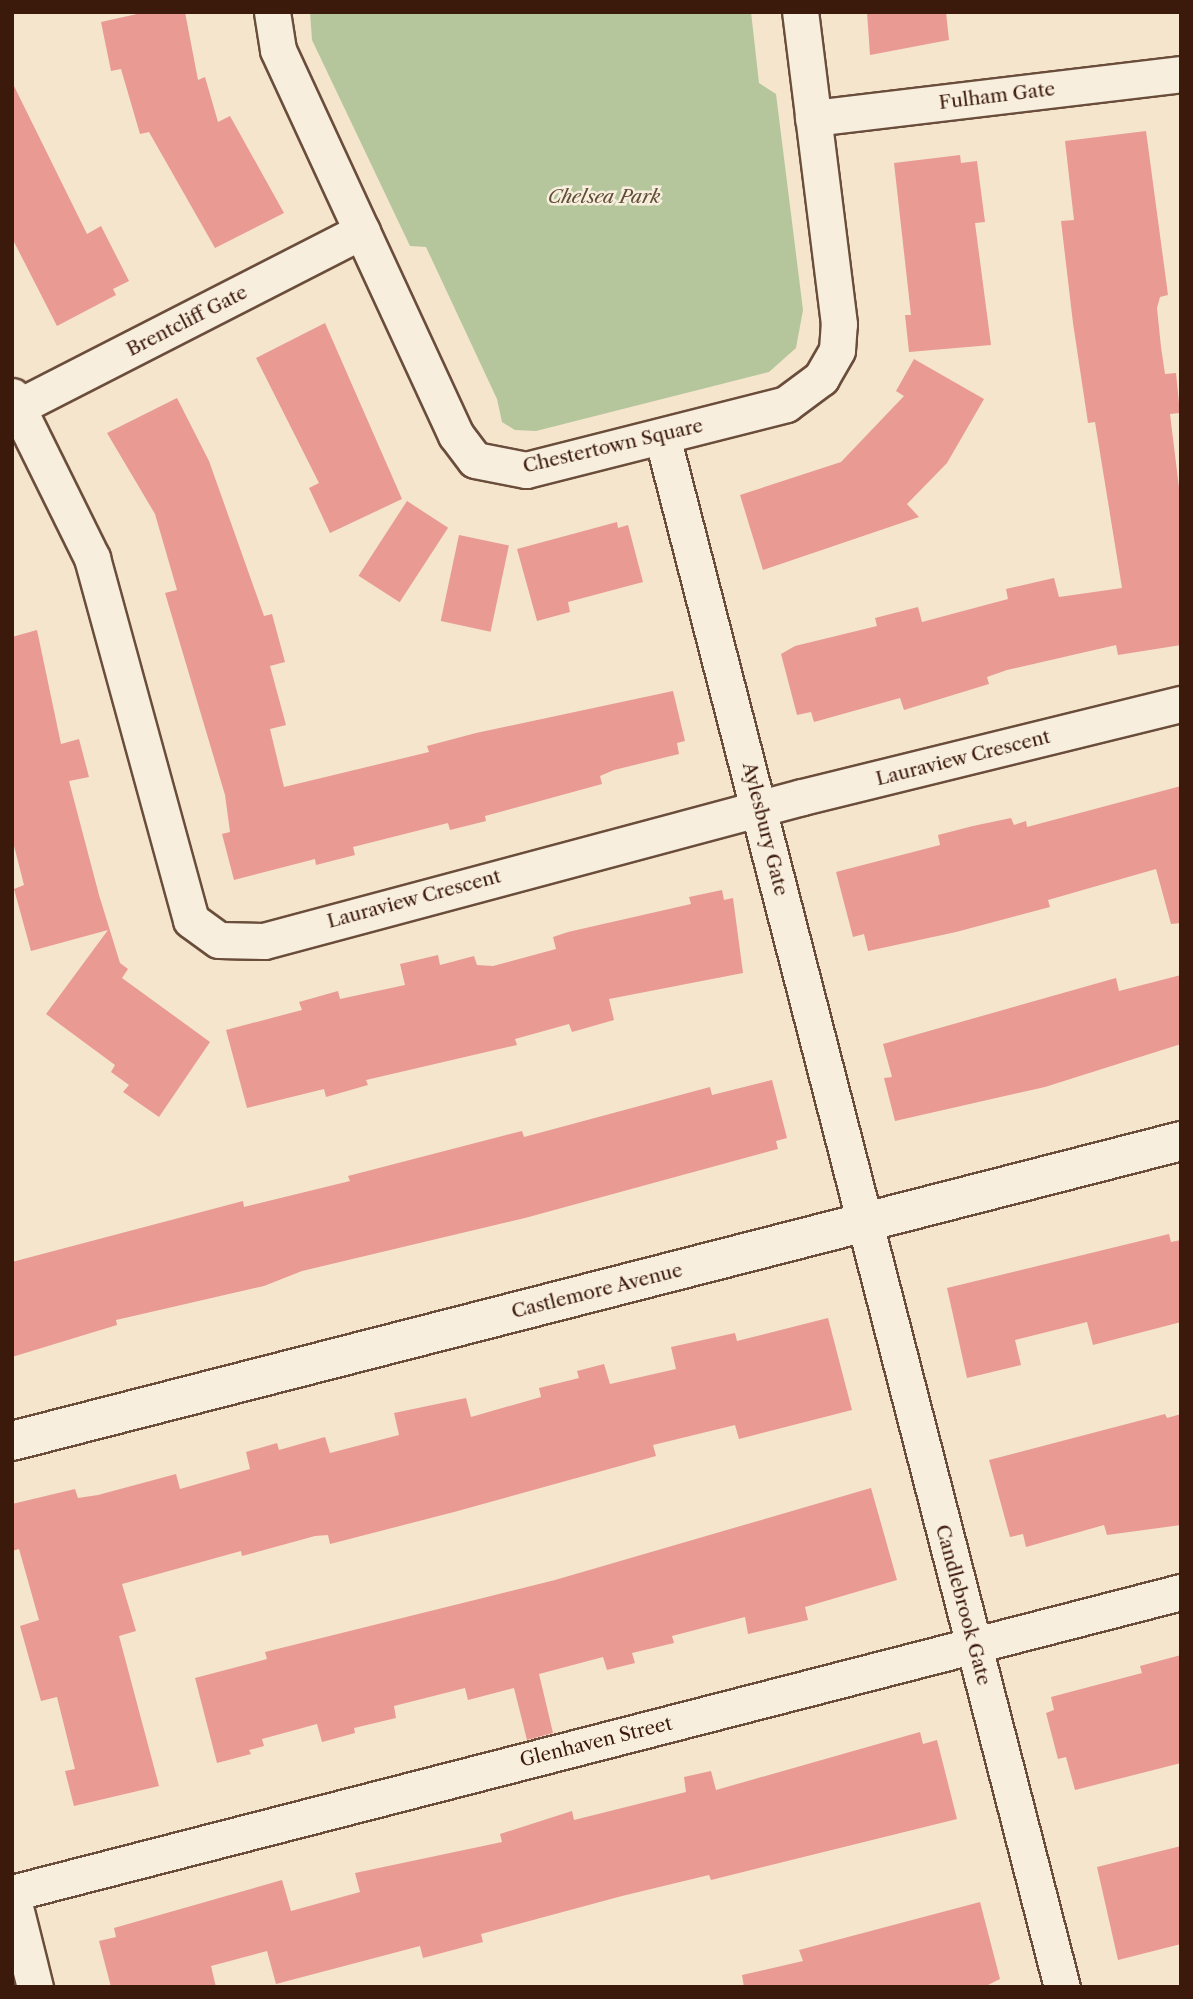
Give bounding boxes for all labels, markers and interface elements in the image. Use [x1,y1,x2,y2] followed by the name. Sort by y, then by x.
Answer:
[938,78,1056,114] street label: Fulham Gate
[548,186,660,208] park label: Chelsea Park
[123,281,251,361] street label: Brentcliff Gate
[521,414,705,478] street label: Chestertown Square
[873,725,1053,791] street label: Lauraview Crescent
[737,760,793,898] street label: Aylesbury Gate
[324,865,504,933] street label: Lauraview Crescent
[509,1259,685,1323] street label: Castlemore Avenue
[931,1522,995,1688] street label: Candlebrook Gate
[518,1712,674,1772] street label: Glenhaven Street

